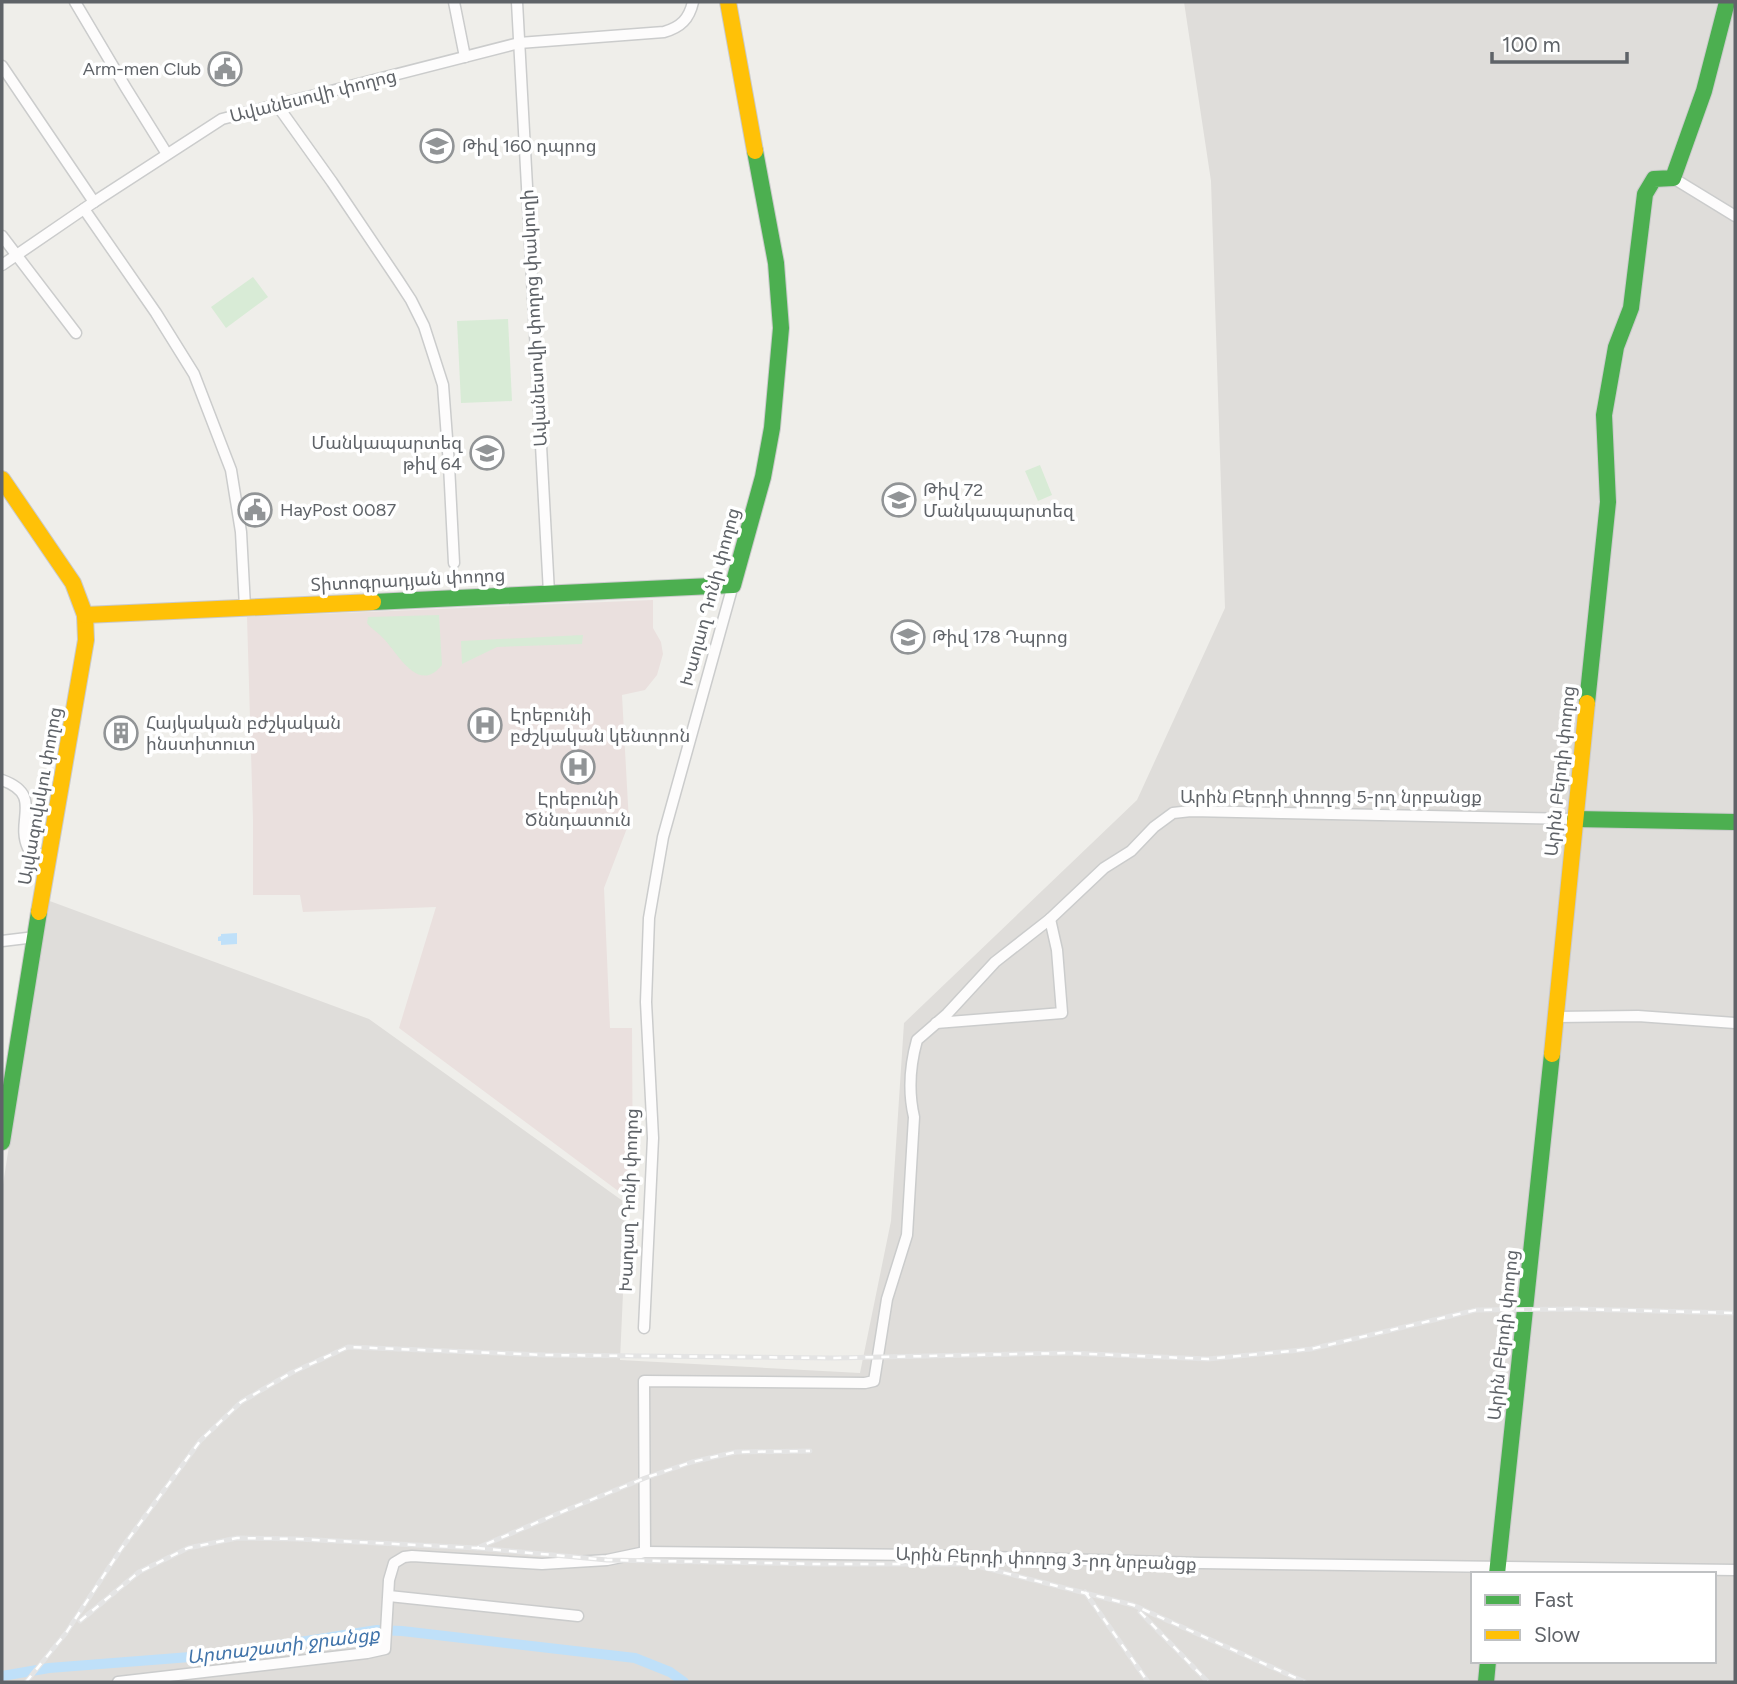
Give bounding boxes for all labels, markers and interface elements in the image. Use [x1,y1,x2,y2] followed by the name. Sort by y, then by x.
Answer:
[1492,21,1627,65] scale bar
[1502,32,1561,57] text: 100 m
[206,50,244,88] public building icon: Arm-men Club
[83,58,201,80] place label: Arm-men Club
[227,65,399,127] street label: Ավանեսովի փողոց
[418,127,456,165] school or university icon: Թիվ 160 դպրոց
[462,135,597,157] place label: Թիվ 160 դպրոց
[516,189,552,447] street label: Ավանեսովի փողոց փակուղի
[311,432,463,475] place label: Մանկապարտեզ թիվ 64
[468,434,506,472] school or university icon: Մանկապարտեզ թիվ 64
[923,479,1075,522] place label: Թիվ 72 Մանկապարտեզ
[880,481,918,519] school or university icon: Թիվ 72 Մանկապարտեզ
[236,491,274,529] public building icon: HayPost 0087
[280,499,396,521] place label: HayPost 0087
[676,505,744,689] street label: Խաղաղ Դոնի փողոց
[310,564,506,596] street label: Տիտոգրադյան փողոց
[889,618,927,656] school or university icon: Թիվ 178 Դպրոց
[932,626,1068,648] place label: Թիվ 178 Դպրոց
[1540,684,1580,858] street label: Արին Բերդի փողոց
[510,704,690,747] place label: Էրեբունի բժշկական կենտրոն
[13,705,67,887] street label: Այվազովսկու փողոց
[466,706,504,744] hospital icon: Էրեբունի բժշկական կենտրոն
[146,712,341,755] place label: Հայկական բժշկական ինստիտուտ
[102,714,140,752] building icon: Հայկական բժշկական ինստիտուտ
[559,748,597,786] hospital icon: Էրեբունի Ծննդատուն
[1180,786,1482,808] street label: Արին Բերդի փողոց 5-րդ նրբանցք
[525,788,631,831] place label: Էրեբունի Ծննդատուն
[615,1108,643,1292] street label: Խաղաղ Դոնի փողոց
[1483,1248,1523,1422] street label: Արին Բերդի փողոց
[895,1543,1197,1575] street label: Արին Բերդի փողոց 3-րդ նրբանցք
[1471,1572,1716,1663] legend
[1534,1587,1574,1612] text: Fast
[185,1622,381,1669] water label: Արտաշատի ջրանցք
[1534,1622,1580,1647] text: Slow

